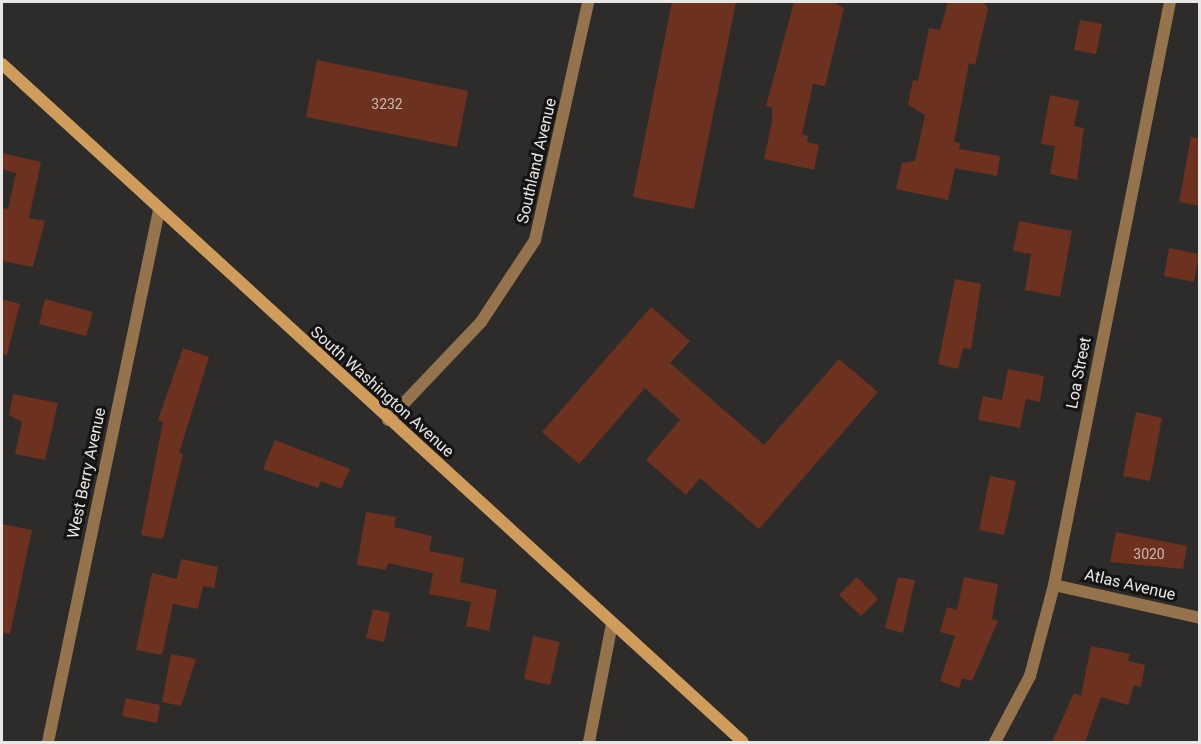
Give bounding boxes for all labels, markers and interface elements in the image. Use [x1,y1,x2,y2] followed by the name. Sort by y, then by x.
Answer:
[371,96,403,112] house number: 3232
[513,96,561,226] street label: Southland Avenue
[306,323,458,461] street label: South Washington Avenue
[1063,336,1095,410] street label: Loa Street
[64,406,110,540] street label: West Berry Avenue
[1133,546,1165,562] house number: 3020
[1083,565,1177,605] street label: Atlas Avenue

